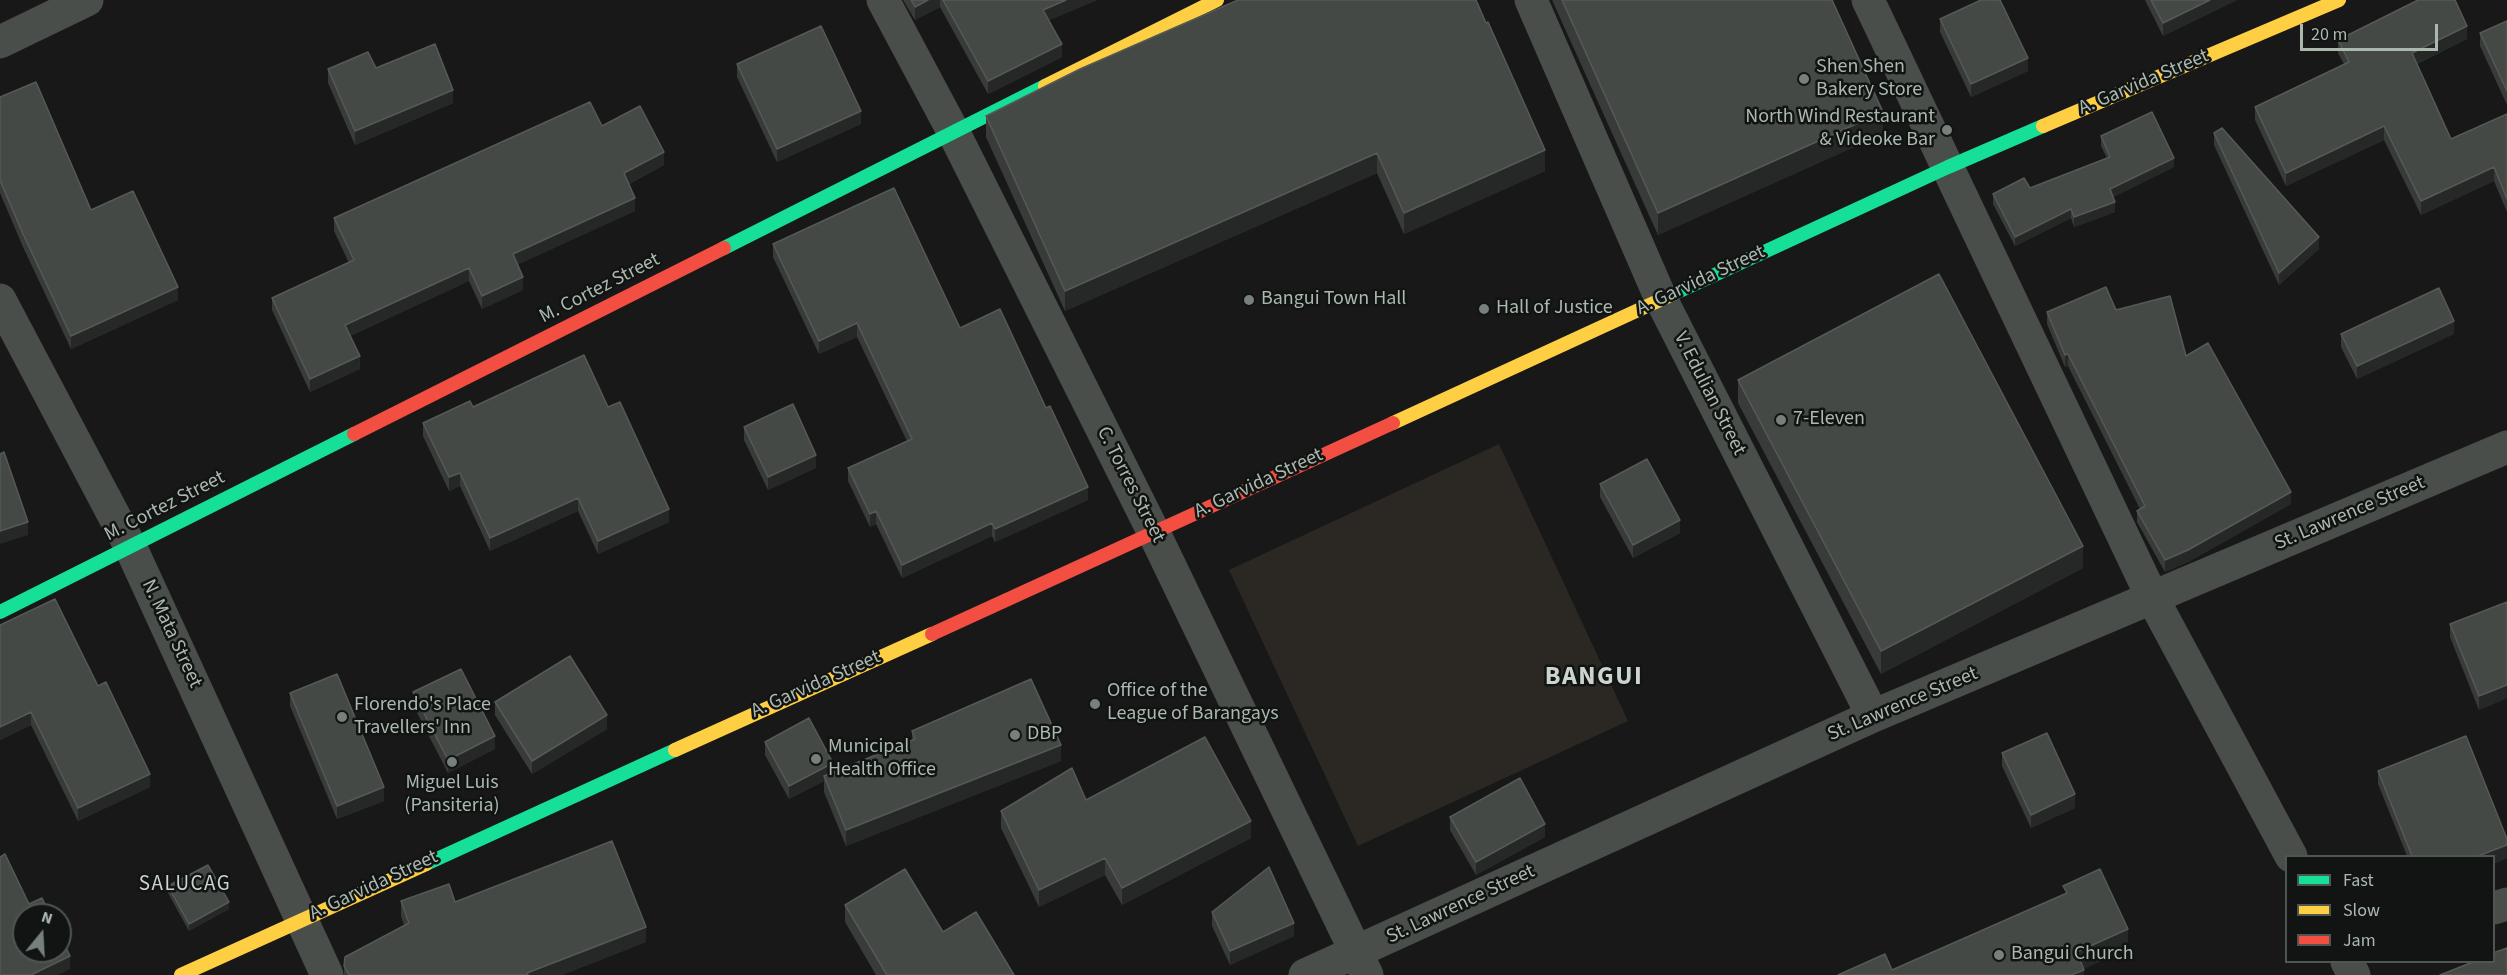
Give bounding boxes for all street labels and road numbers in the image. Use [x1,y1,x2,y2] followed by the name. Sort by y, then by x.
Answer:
[2075,45,2213,121] street label: A. Garvida Street
[1633,241,1769,321] street label: A. Garvida Street
[536,248,664,330] street label: M. Cortez Street
[1668,328,1750,460] street label: V. Edulian Street
[1091,423,1169,547] street label: C. Torres Street
[1191,444,1327,524] street label: A. Garvida Street
[101,466,229,548] street label: M. Cortez Street
[2271,472,2429,556] street label: St. Lawrence Street
[135,576,207,692] street label: N. Mata Street
[748,646,884,724] street label: A. Garvida Street
[1824,663,1982,747] street label: St. Lawrence Street
[306,846,442,926] street label: A. Garvida Street
[1383,860,1539,950] street label: St. Lawrence Street

